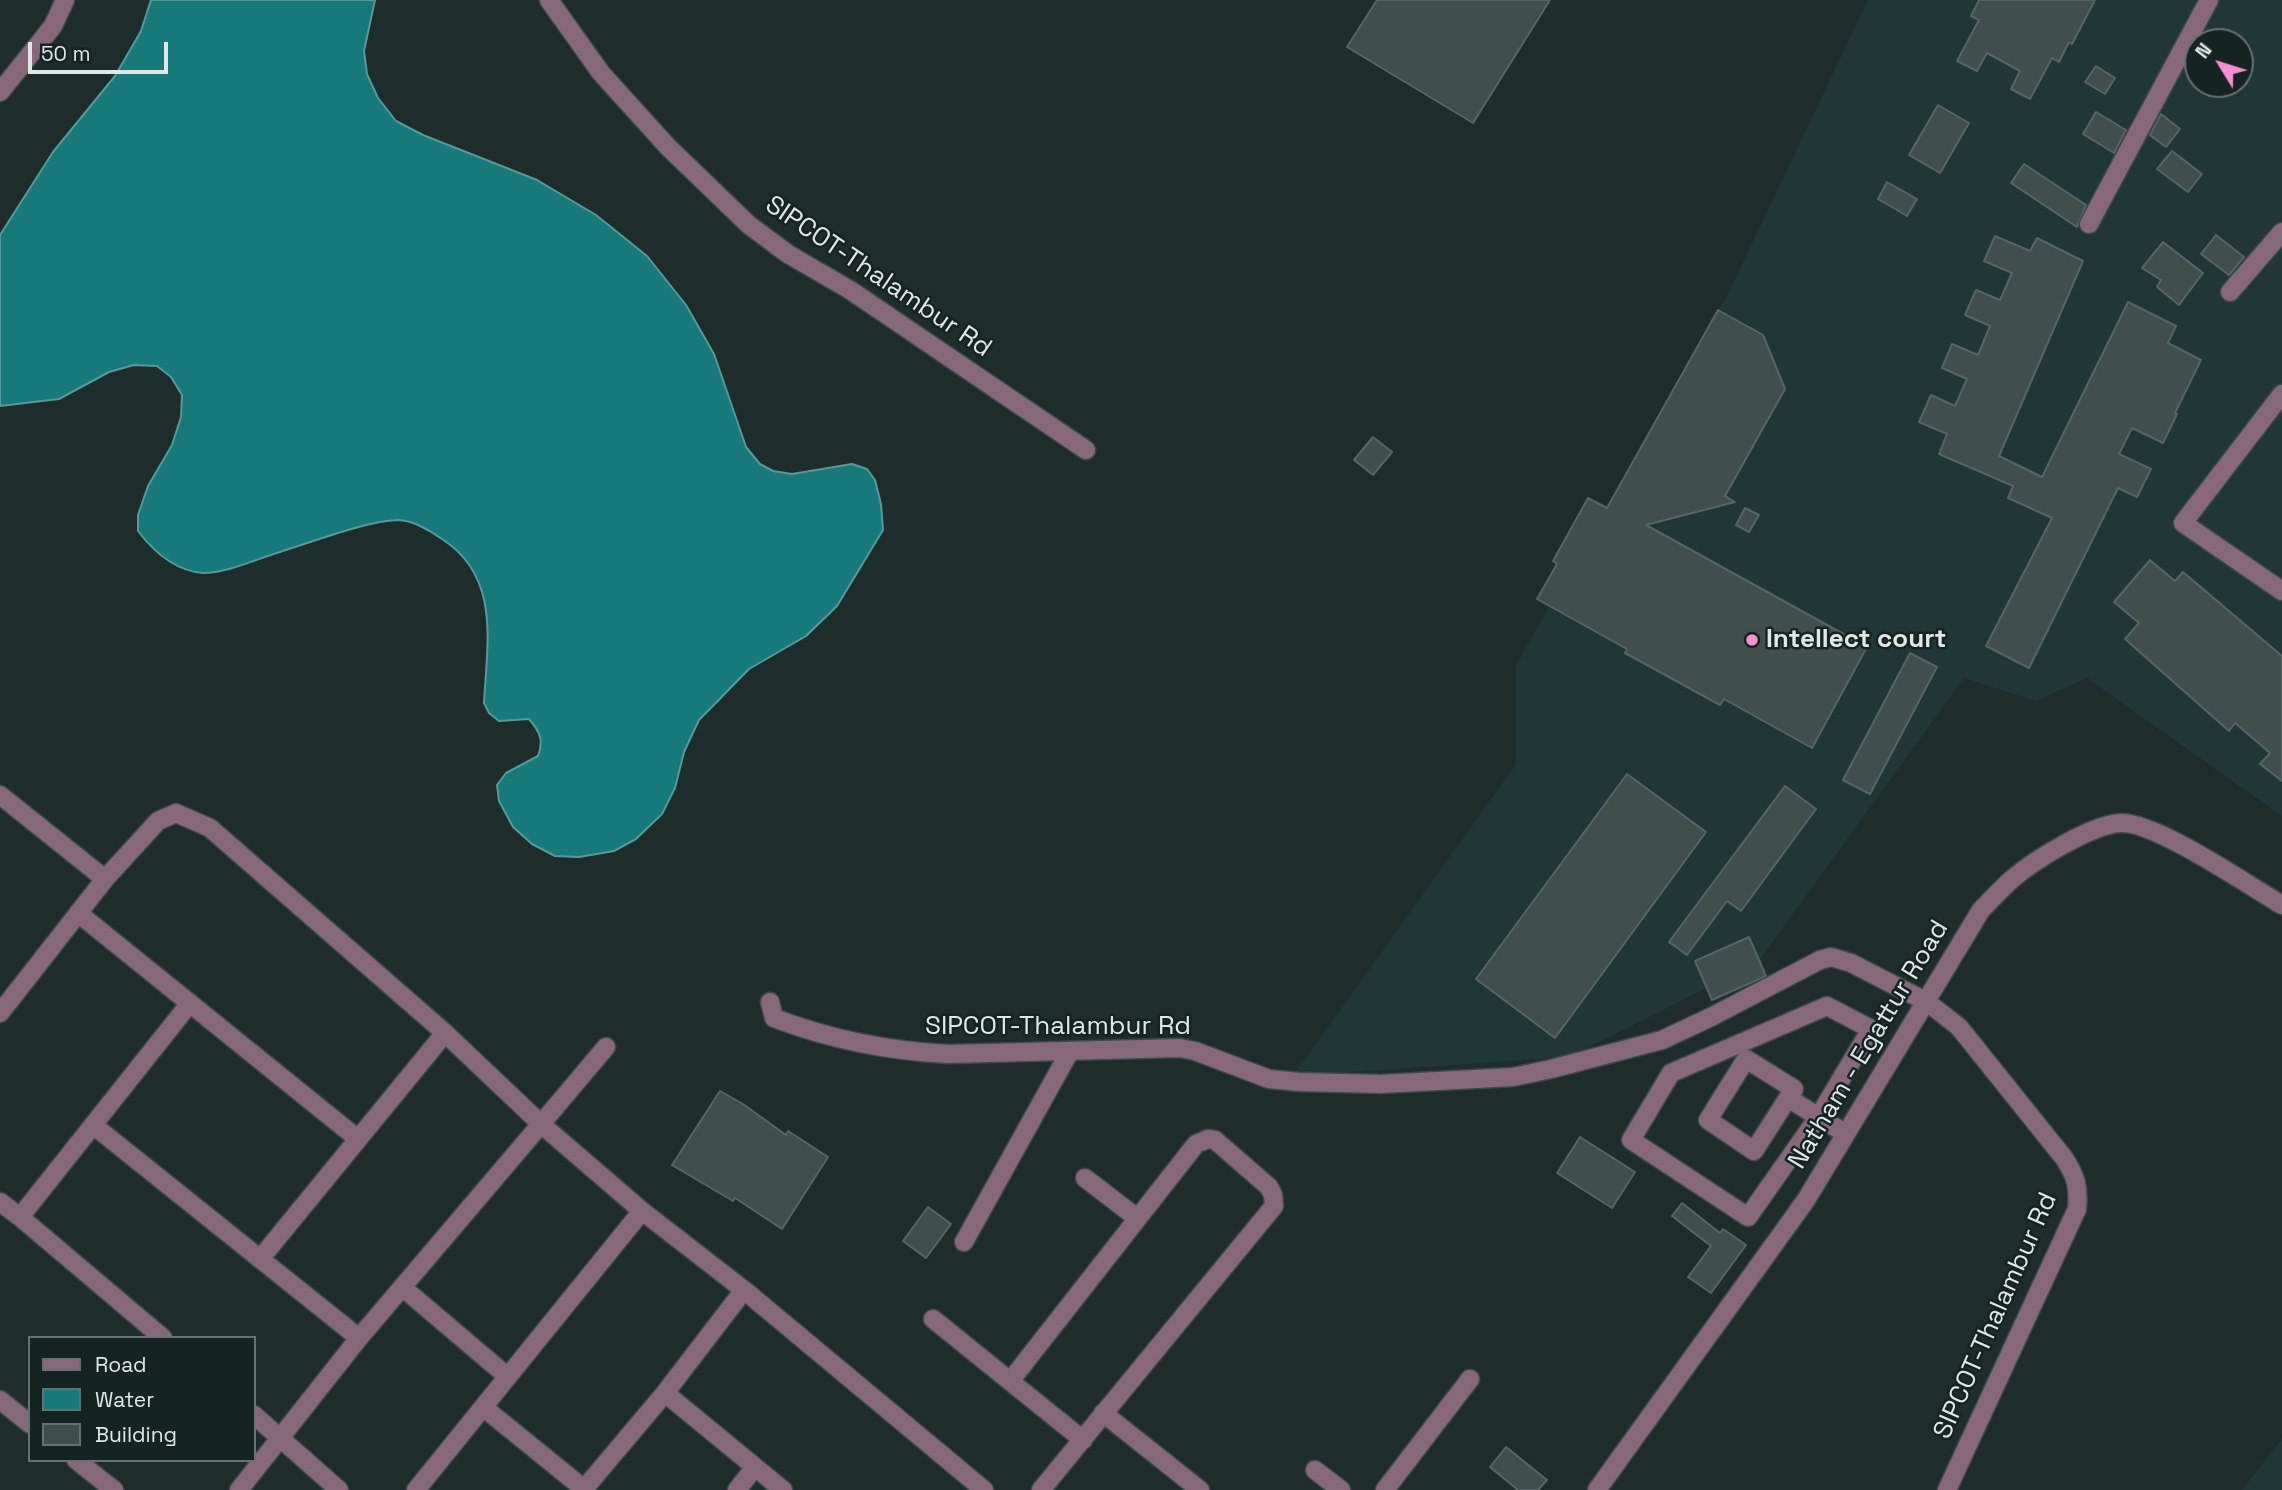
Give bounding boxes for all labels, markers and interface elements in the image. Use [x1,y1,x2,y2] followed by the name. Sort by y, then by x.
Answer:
[32,28,172,72] scale bar
[2184,28,2254,98] north arrow
[2190,38,2217,64] text: N
[41,40,91,67] text: 50 m
[759,190,997,364] street label: SIPCOT-Thalambur Rd
[1766,624,1946,656] place label: Intellect court
[1744,632,1760,648] marker: Intellect court
[1782,915,1956,1175] street label: Natham - Egattur Road
[925,1011,1191,1043] street label: SIPCOT-Thalambur Rd
[1928,1188,2064,1444] street label: SIPCOT-Thalambur Rd
[28,1336,256,1462] legend
[95,1351,147,1378] text: Road
[95,1386,154,1413] text: Water
[95,1421,177,1448] text: Building

